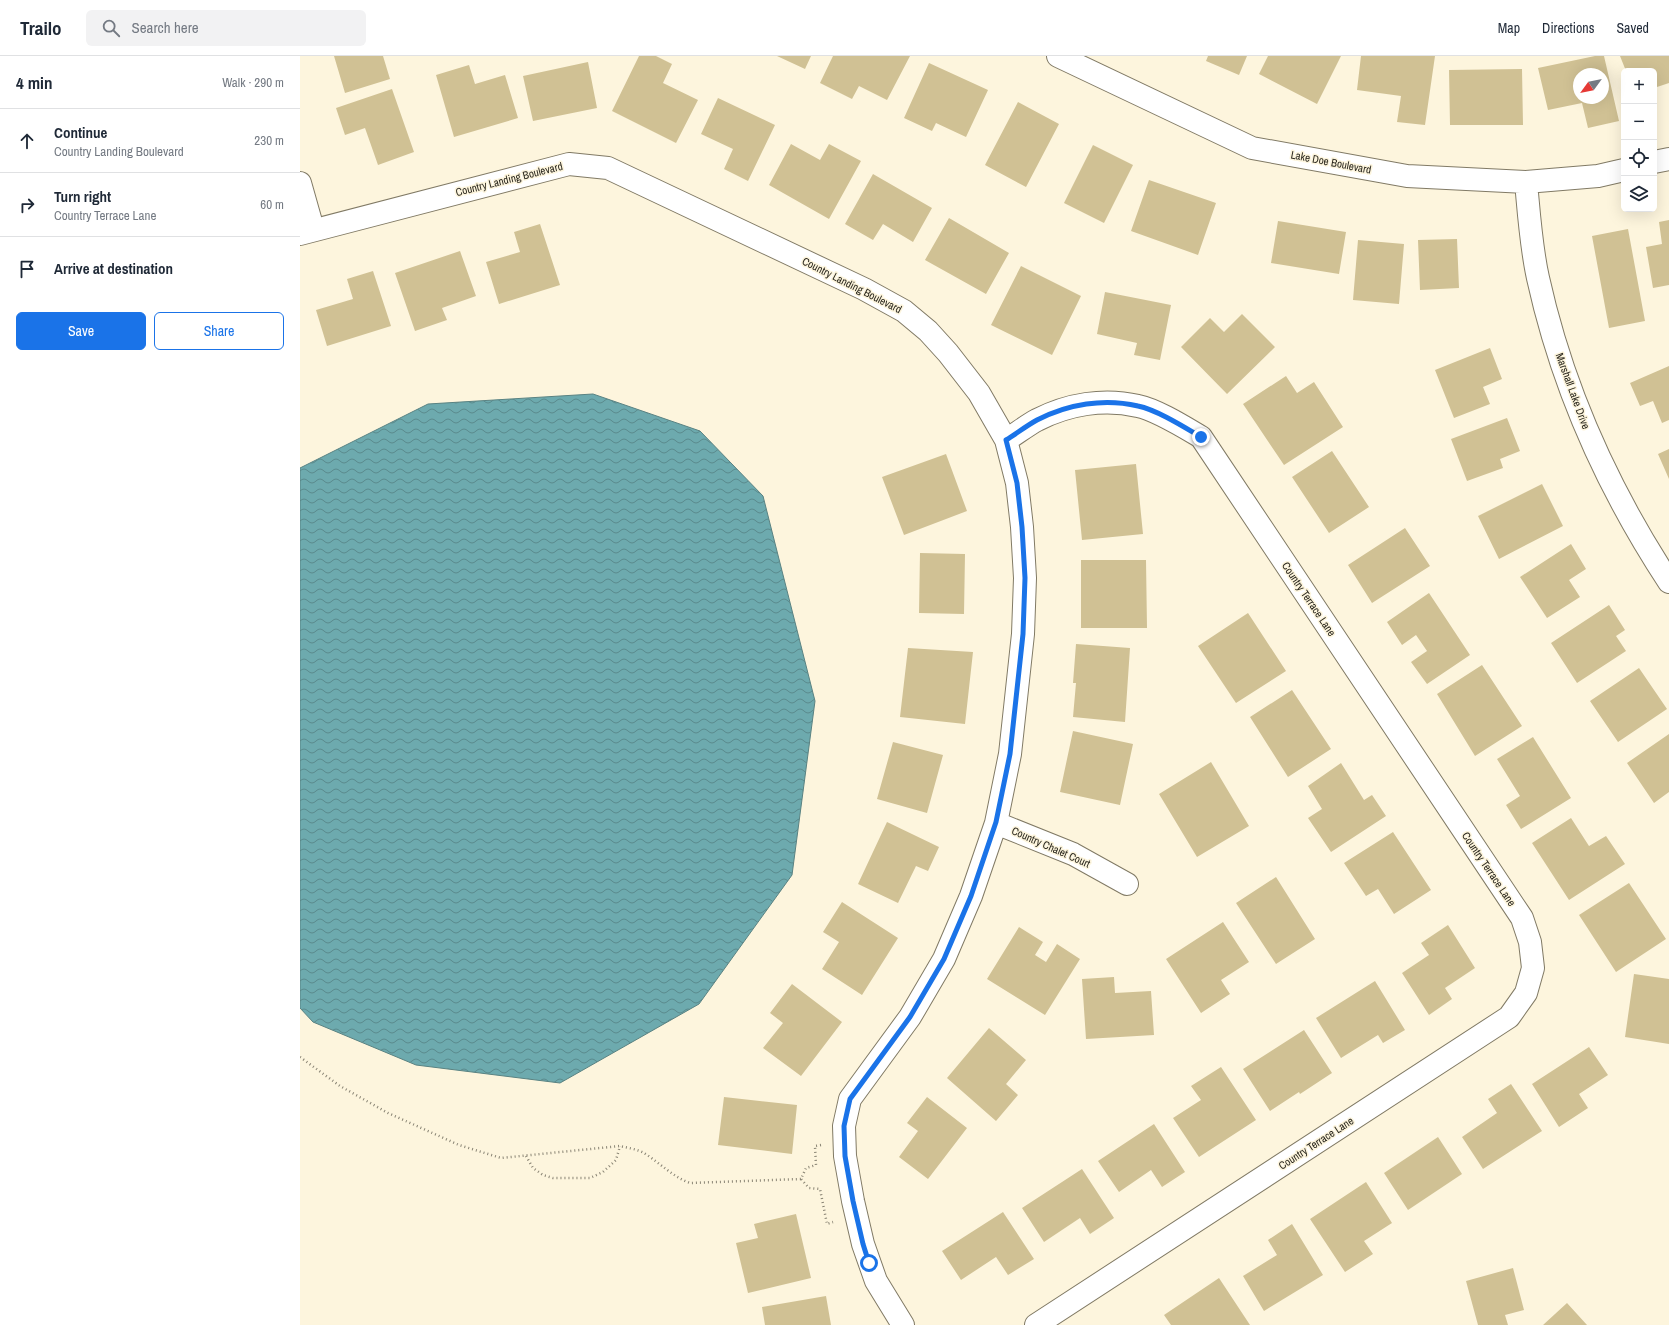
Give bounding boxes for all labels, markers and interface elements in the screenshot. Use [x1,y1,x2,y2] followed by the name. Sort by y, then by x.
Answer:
[86,10,366,46] search box
[20,15,62,41] text: Trailo
[100,17,122,39] icon: search
[132,17,199,38] text: Search here
[1498,19,1520,37] text: Map
[1542,19,1594,37] text: Directions
[1616,19,1649,37] text: Saved
[1573,68,1609,104] north arrow
[1621,68,1657,212] map controls
[1621,68,1657,104] button: +
[16,71,52,94] text: 4 min
[222,74,284,91] text: Walk · 290 m
[1621,104,1657,140] button: −
[54,122,107,143] text: Continue
[16,130,38,152] icon: ahead
[254,132,284,149] text: 230 m
[1621,140,1657,176] button: locate
[54,143,184,160] text: Country Landing Boulevard
[1290,147,1372,177] street label: Lake Doe Boulevard
[454,159,564,199] street label: Country Landing Boulevard
[1621,176,1657,212] button: layers
[54,186,111,207] text: Turn right
[16,194,38,216] icon: right
[260,196,284,213] text: 60 m
[54,207,156,224] text: Country Terrace Lane
[800,254,904,316] street label: Country Landing Boulevard
[16,258,38,280] icon: arrive
[54,258,173,279] text: Arrive at destination
[16,312,146,350] button: Save
[154,312,284,350] button: Share
[1553,351,1593,431] street label: Marshall Lake Drive
[1192,428,1210,446] route end
[1279,559,1339,639] street label: Country Terrace Lane
[1009,823,1093,871] street label: Country Chalet Court
[1459,829,1519,909] street label: Country Terrace Lane
[1276,1114,1356,1172] street label: Country Terrace Lane
[860,1254,878,1272] route start

